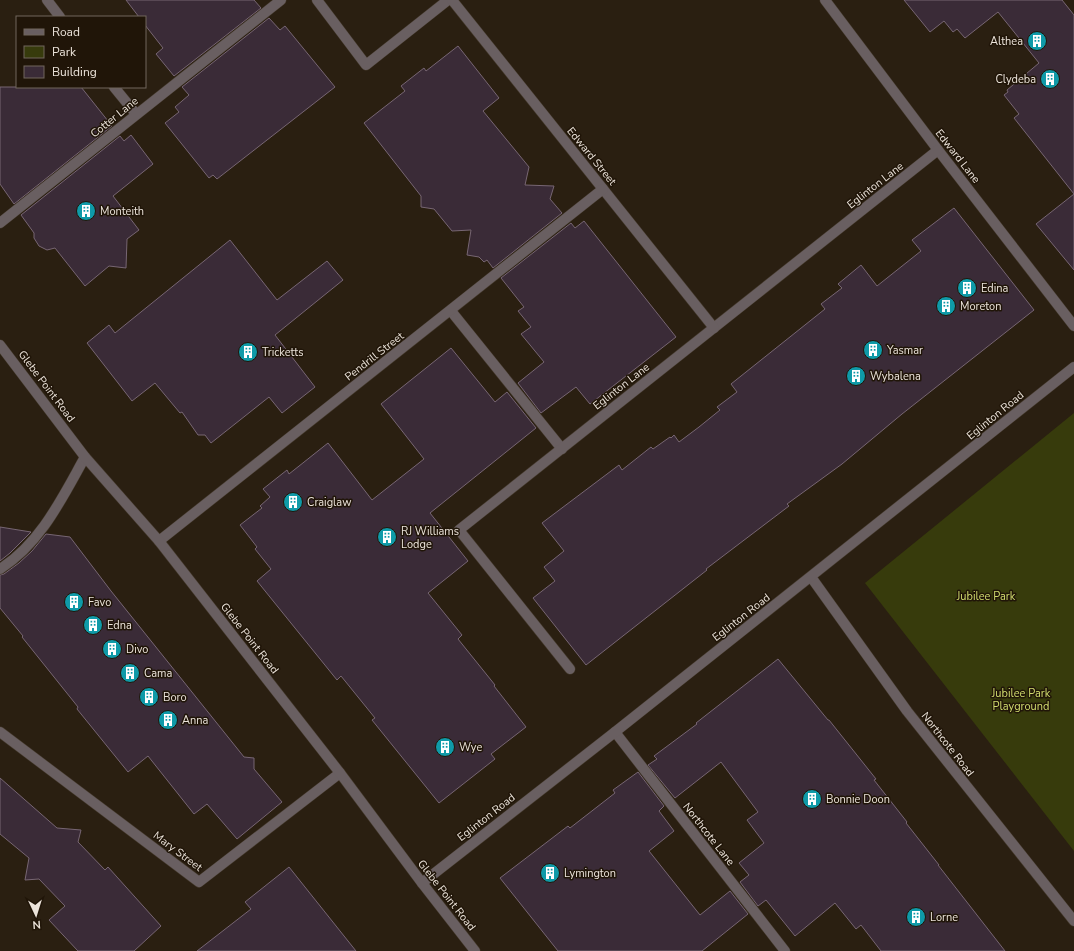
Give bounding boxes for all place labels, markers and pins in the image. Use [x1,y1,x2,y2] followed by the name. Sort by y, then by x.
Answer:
[1026,30,1048,52] building icon: Althea
[990,34,1023,49] place label: Althea
[1039,68,1061,90] building icon: Clydeba
[995,72,1036,87] place label: Clydeba
[75,200,97,222] building icon: Monteith
[100,204,144,219] place label: Monteith
[956,277,978,299] building icon: Edina
[981,281,1009,296] place label: Edina
[935,295,957,317] building icon: Moreton
[960,299,1001,314] place label: Moreton
[862,339,884,361] building icon: Yasmar
[237,341,259,363] building icon: Tricketts
[886,343,923,358] place label: Yasmar
[262,345,303,360] place label: Tricketts
[845,365,867,387] building icon: Wybalena
[870,369,921,384] place label: Wybalena
[282,491,304,513] building icon: Craiglaw
[307,495,351,510] place label: Craiglaw
[401,524,459,552] place label: RJ Williams Lodge
[376,526,398,548] building icon: RJ Williams Lodge
[63,591,85,613] building icon: Favo
[88,595,111,610] place label: Favo
[82,614,104,636] building icon: Edna
[107,618,132,633] place label: Edna
[101,638,123,660] building icon: Divo
[126,642,148,657] place label: Divo
[119,662,141,684] building icon: Cama
[144,666,172,681] place label: Cama
[138,686,160,708] building icon: Boro
[163,690,187,705] place label: Boro
[157,709,179,731] building icon: Anna
[182,713,209,728] place label: Anna
[434,736,456,758] building icon: Wye
[459,740,482,755] place label: Wye
[801,788,823,810] building icon: Bonnie Doon
[826,792,890,807] place label: Bonnie Doon
[539,862,561,884] building icon: Lymington
[564,866,616,881] place label: Lymington
[905,906,927,928] building icon: Lorne
[930,910,958,925] place label: Lorne

